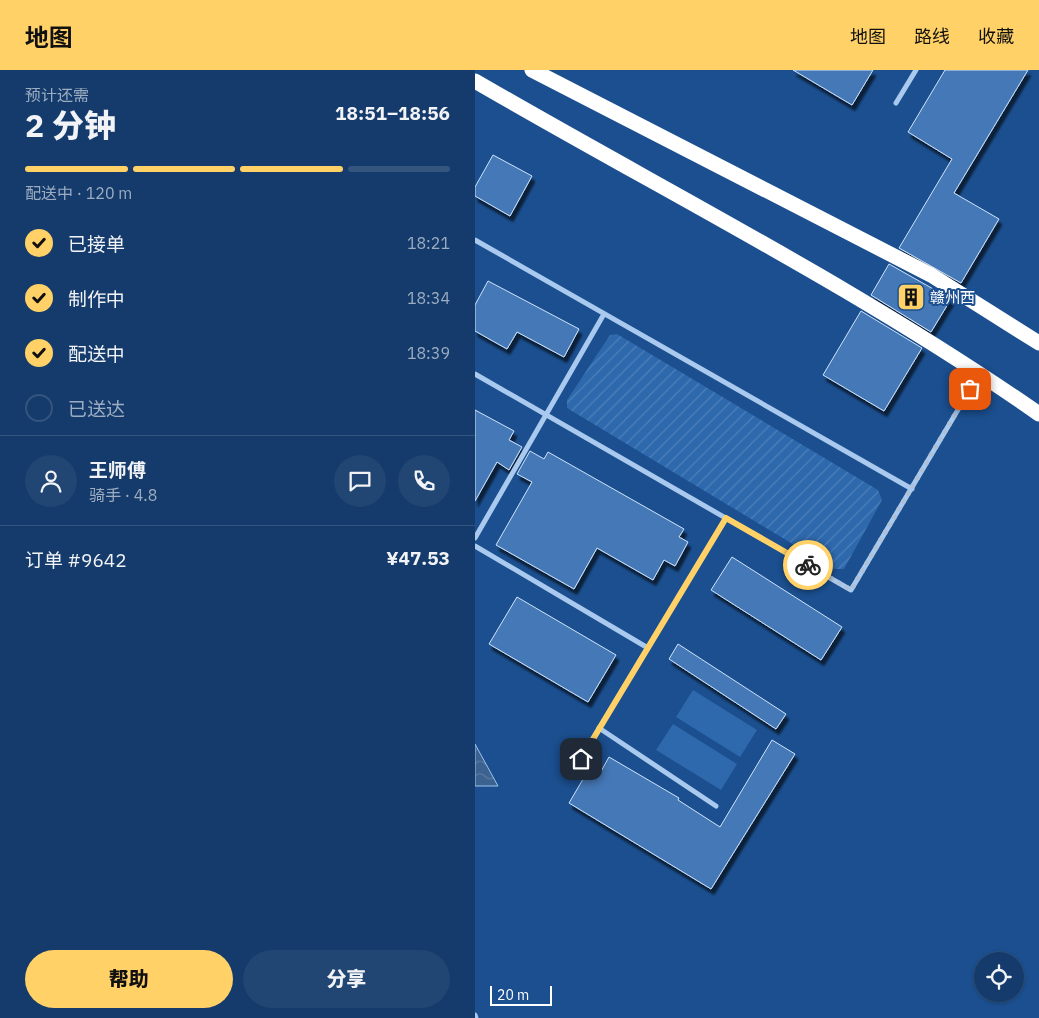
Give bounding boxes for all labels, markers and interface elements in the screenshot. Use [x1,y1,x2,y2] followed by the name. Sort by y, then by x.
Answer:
[25,21,73,53] text: 地图
[850,25,886,48] text: 地图
[914,25,950,48] text: 路线
[978,25,1014,48] text: 收藏
[25,85,89,105] text: 预计还需
[335,101,450,125] text: 18:51–18:56
[25,104,116,146] text: 2 分钟
[25,183,132,203] text: 配送中 · 120 m
[25,229,53,257] icon: check
[68,232,125,256] text: 已接单
[407,233,450,253] text: 18:21
[896,282,926,312] building icon: 赣州西
[25,284,53,312] icon: check
[68,287,125,311] text: 制作中
[407,288,450,308] text: 18:34
[930,288,975,307] place label: 赣州西
[25,339,53,367] icon: check
[68,342,125,366] text: 配送中
[407,343,450,363] text: 18:39
[949,368,991,410] pin
[956,375,984,403] icon: bag
[68,397,125,421] text: 已送达
[25,455,77,507] button: person
[334,455,386,507] button: chat
[398,455,450,507] button: phone
[89,458,146,482] text: 王师傅
[89,485,157,505] text: 骑手 · 4.8
[783,540,833,590] courier
[386,546,450,570] text: ¥47.53
[25,548,127,572] text: 订单 #9642
[794,551,822,579] icon: bike
[560,738,602,780] pin
[567,745,595,773] icon: home
[25,950,233,1008] button: 帮助
[243,950,450,1008] button: 分享
[974,952,1024,1002] map controls
[974,952,1024,1002] button: locate
[490,983,553,1006] scale bar
[497,986,529,1004] text: 20 m

